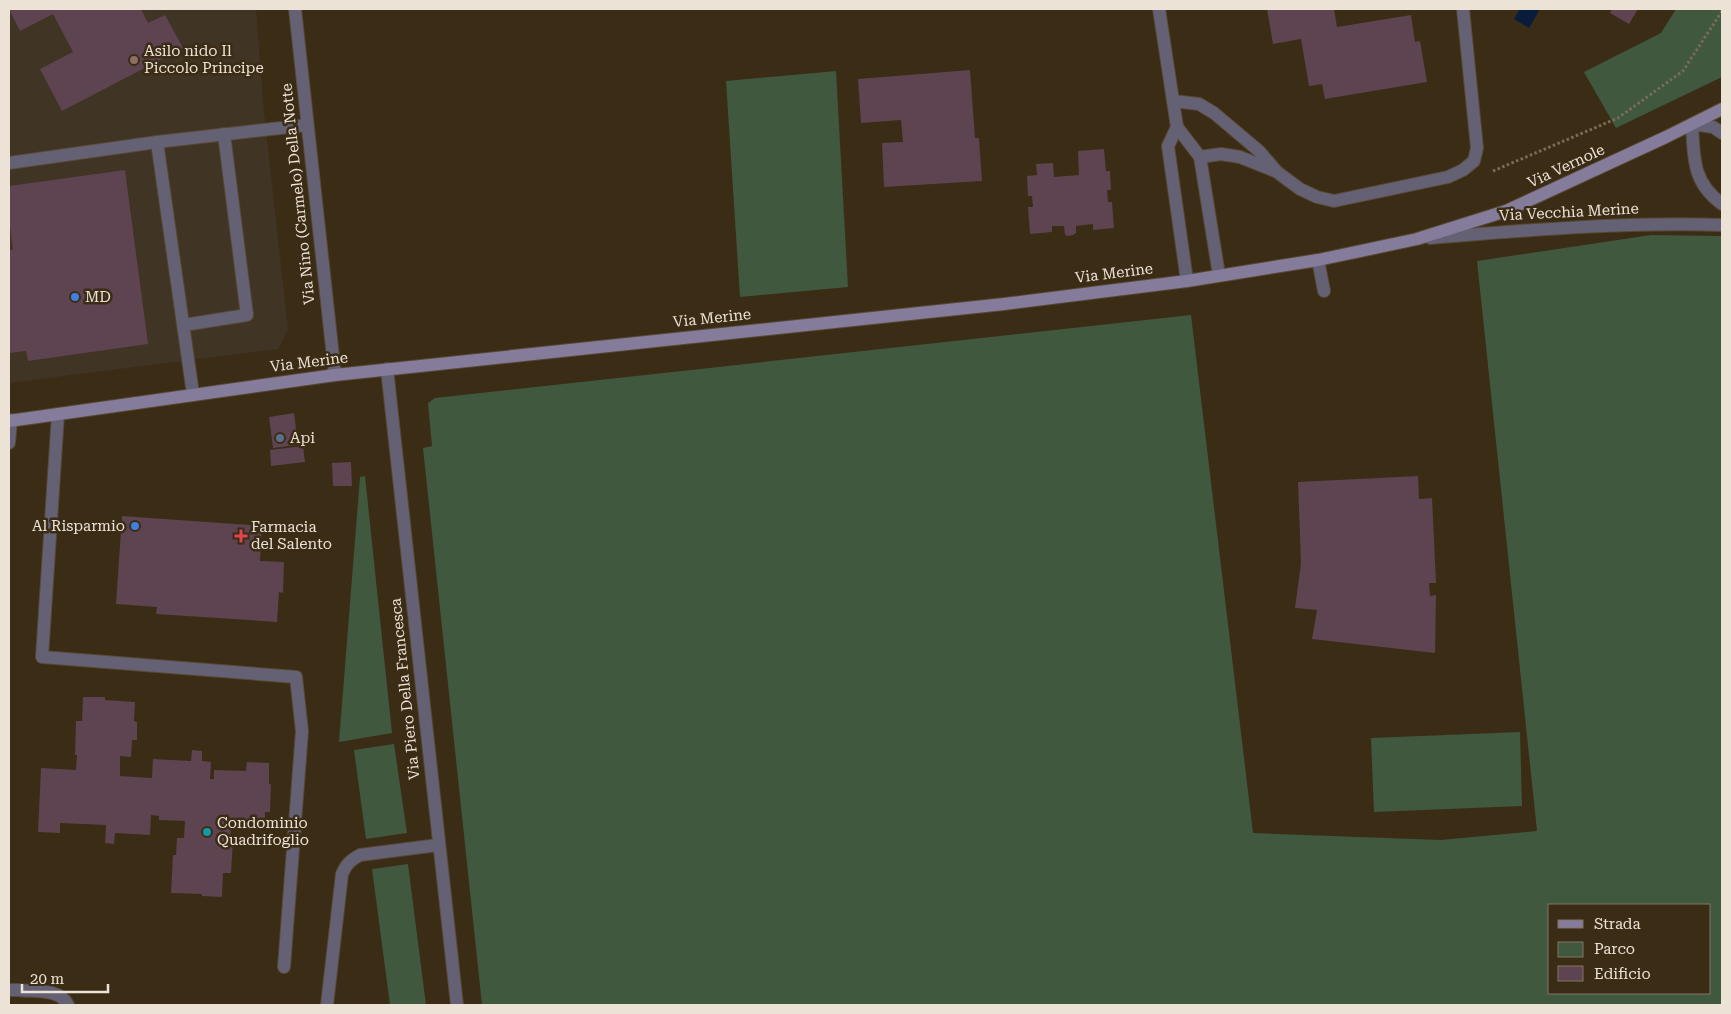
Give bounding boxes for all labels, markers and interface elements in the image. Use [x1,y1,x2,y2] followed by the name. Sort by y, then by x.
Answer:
[144,42,264,77] place label: Asilo nido Il Piccolo Principe
[128,54,140,66] marker: Asilo nido Il Piccolo Principe
[277,82,319,306] street label: Via Nino (Carmelo) Della Notte
[1525,140,1607,192] street label: Via Vernole
[1499,199,1639,225] street label: Via Vecchia Merine
[1074,259,1154,287] street label: Via Merine
[85,288,111,306] place label: MD
[69,291,81,303] marker: MD
[672,305,752,331] street label: Via Merine
[269,348,349,376] street label: Via Merine
[290,429,315,447] place label: Api
[274,432,286,444] marker: Api
[32,517,125,535] place label: Al Risparmio
[251,518,332,553] place label: Farmacia del Salento
[129,520,141,532] marker: Al Risparmio
[235,530,247,542] marker: Farmacia del Salento
[386,597,424,781] street label: Via Piero Della Francesca
[217,814,309,849] place label: Condominio Quadrifoglio
[201,826,213,838] marker: Condominio Quadrifoglio
[1548,904,1711,994] legend
[1594,915,1641,933] text: Strada
[1594,940,1635,958] text: Parco
[22,962,109,994] scale bar
[1594,965,1651,983] text: Edificio
[30,970,65,988] text: 20 m

